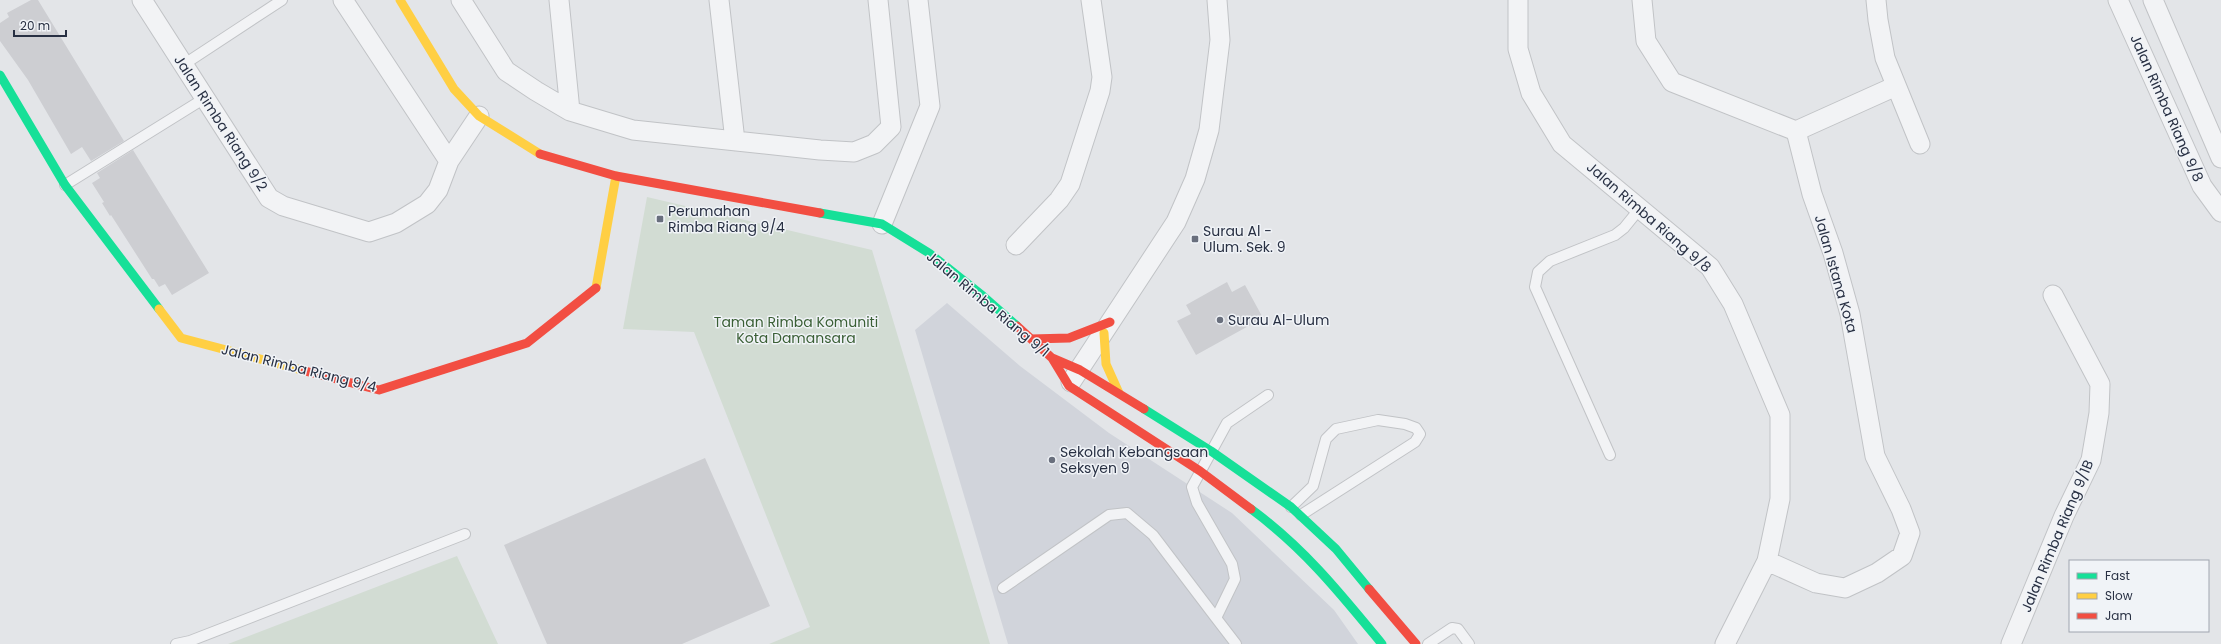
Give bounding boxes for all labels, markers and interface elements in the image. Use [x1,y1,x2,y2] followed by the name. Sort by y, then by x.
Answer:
[14,12,66,38] scale bar
[20,17,50,34] text: 20 m
[2125,31,2209,185] street label: Jalan Rimba Riang 9/8
[169,51,273,195] street label: Jalan Rimba Riang 9/2
[1582,157,1716,277] street label: Jalan Rimba Riang 9/8
[668,201,785,237] place label: Perumahan Rimba Riang 9/4
[1810,213,1862,335] street label: Jalan Istana Kota
[655,214,665,224] marker: Perumahan Rimba Riang 9/4
[1203,221,1286,257] place label: Surau Al - Ulum. Sek. 9
[1190,234,1200,244] marker: Surau Al - Ulum. Sek. 9
[922,246,1054,362] street label: Jalan Rimba Riang 9/1
[1228,310,1329,330] place label: Surau Al-Ulum
[714,312,878,348] park label: Taman Rimba Komuniti Kota Damansara
[1215,315,1225,325] marker: Surau Al-Ulum
[219,339,379,397] street label: Jalan Rimba Riang 9/4
[1060,442,1208,478] place label: Sekolah Kebangsaan Seksyen 9
[1047,455,1057,465] marker: Sekolah Kebangsaan Seksyen 9
[2016,457,2098,615] street label: Jalan Rimba Riang 9/1B
[2069,560,2209,632] legend
[2105,567,2130,584] text: Fast
[2105,587,2133,604] text: Slow
[2105,607,2132,624] text: Jam

